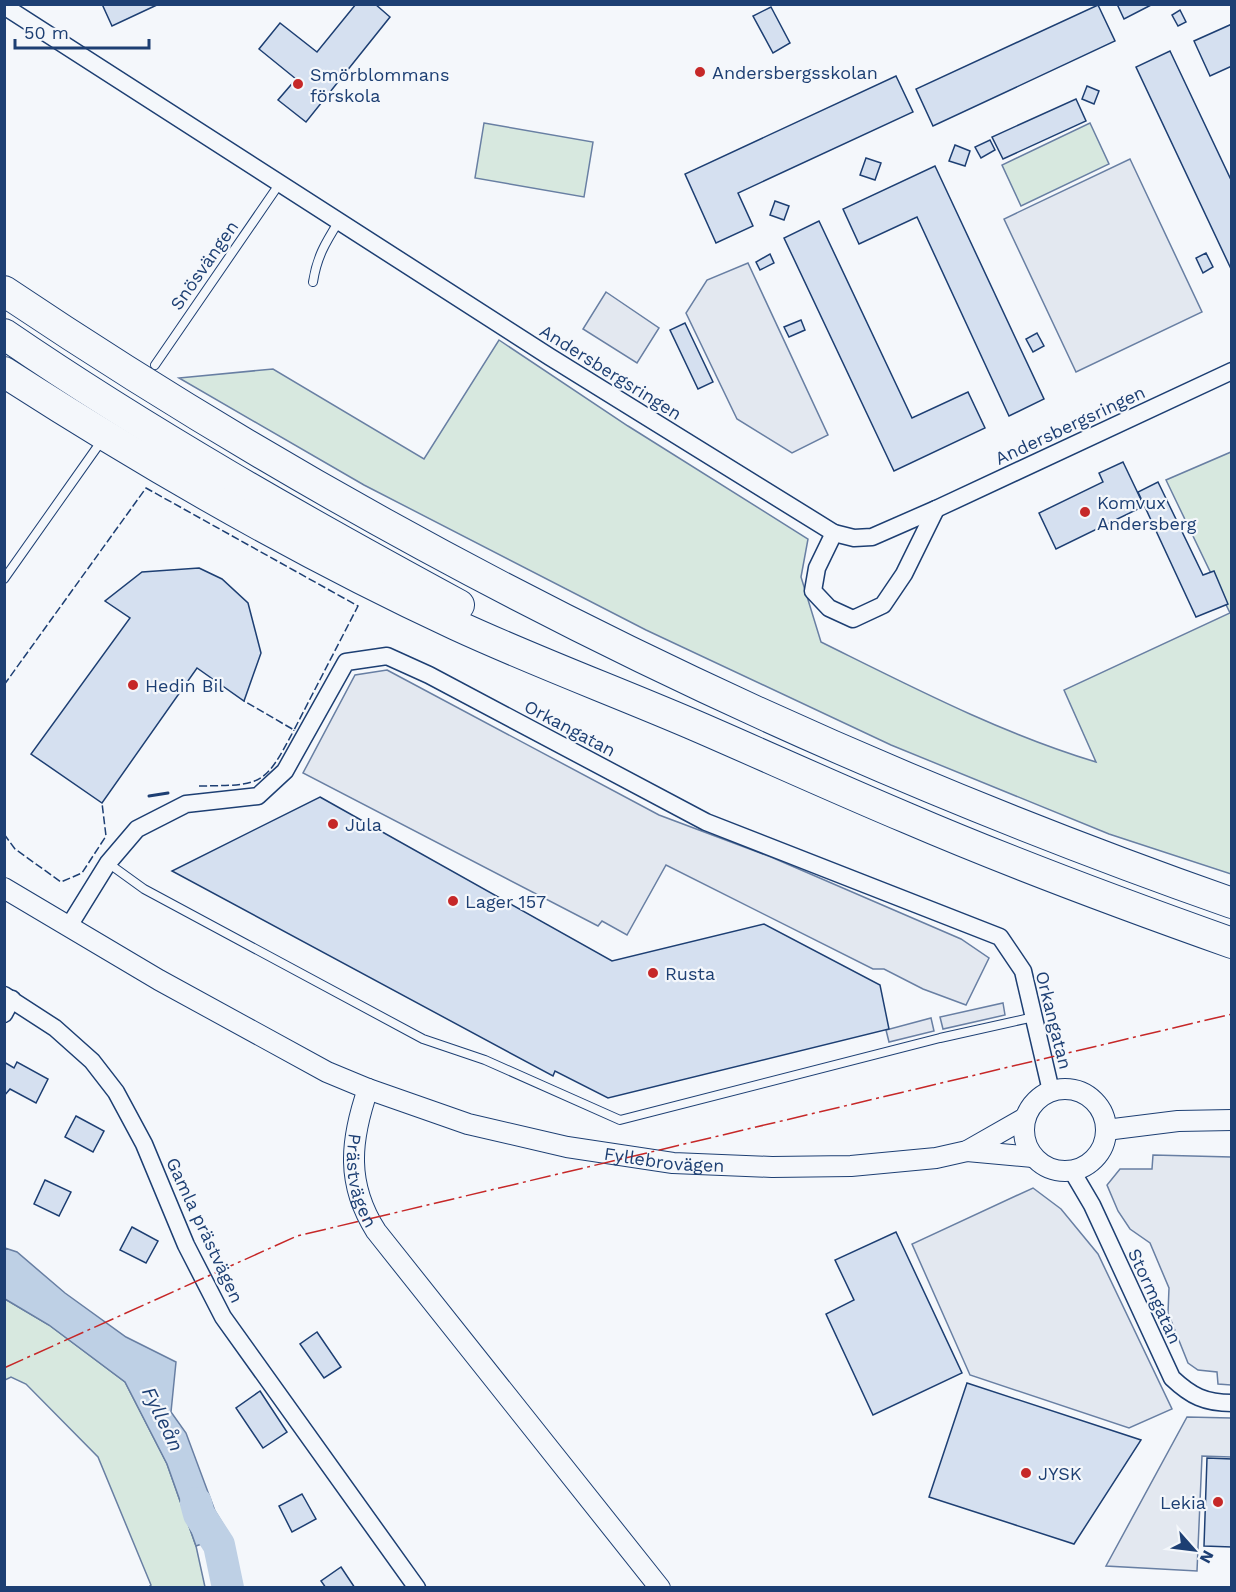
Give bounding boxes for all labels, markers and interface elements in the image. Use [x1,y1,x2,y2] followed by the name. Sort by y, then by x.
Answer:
[15,12,148,50] scale bar
[24,22,69,43] text: 50 m
[712,62,878,83] place label: Andersbergsskolan
[310,64,449,106] place label: Smörblommans förskola
[693,65,707,79] marker: Andersbergsskolan
[291,77,305,91] marker: Smörblommans förskola
[166,216,242,314] street label: Snösvängen
[536,320,686,424] street label: Andersbergsringen
[992,381,1148,469] street label: Andersbergsringen
[1097,492,1197,534] place label: Komvux Andersberg
[1078,505,1092,519] marker: Komvux Andersberg
[145,675,224,696] place label: Hedin Bil
[126,678,140,692] marker: Hedin Bil
[521,695,619,761] street label: Orkangatan
[345,814,382,835] place label: Jula
[326,817,340,831] marker: Jula
[465,891,546,912] place label: Lager 157
[446,894,460,908] marker: Lager 157
[665,963,715,984] place label: Rusta
[646,966,660,980] marker: Rusta
[1032,969,1076,1071] street label: Orkangatan
[343,1132,382,1231] street label: Prästvägen
[603,1142,725,1176] street label: Fyllebrovägen
[162,1154,248,1306] street label: Gamla prästvägen
[1124,1245,1186,1347] street label: Stormgatan
[137,1383,189,1455] water label: Fylleån
[1038,1463,1082,1484] place label: JYSK
[1019,1466,1033,1480] marker: JYSK
[1160,1492,1206,1513] place label: Lekia
[1211,1495,1225,1509] marker: Lekia
[1164,1520,1224,1580] north arrow
[1196,1547,1218,1567] text: N

